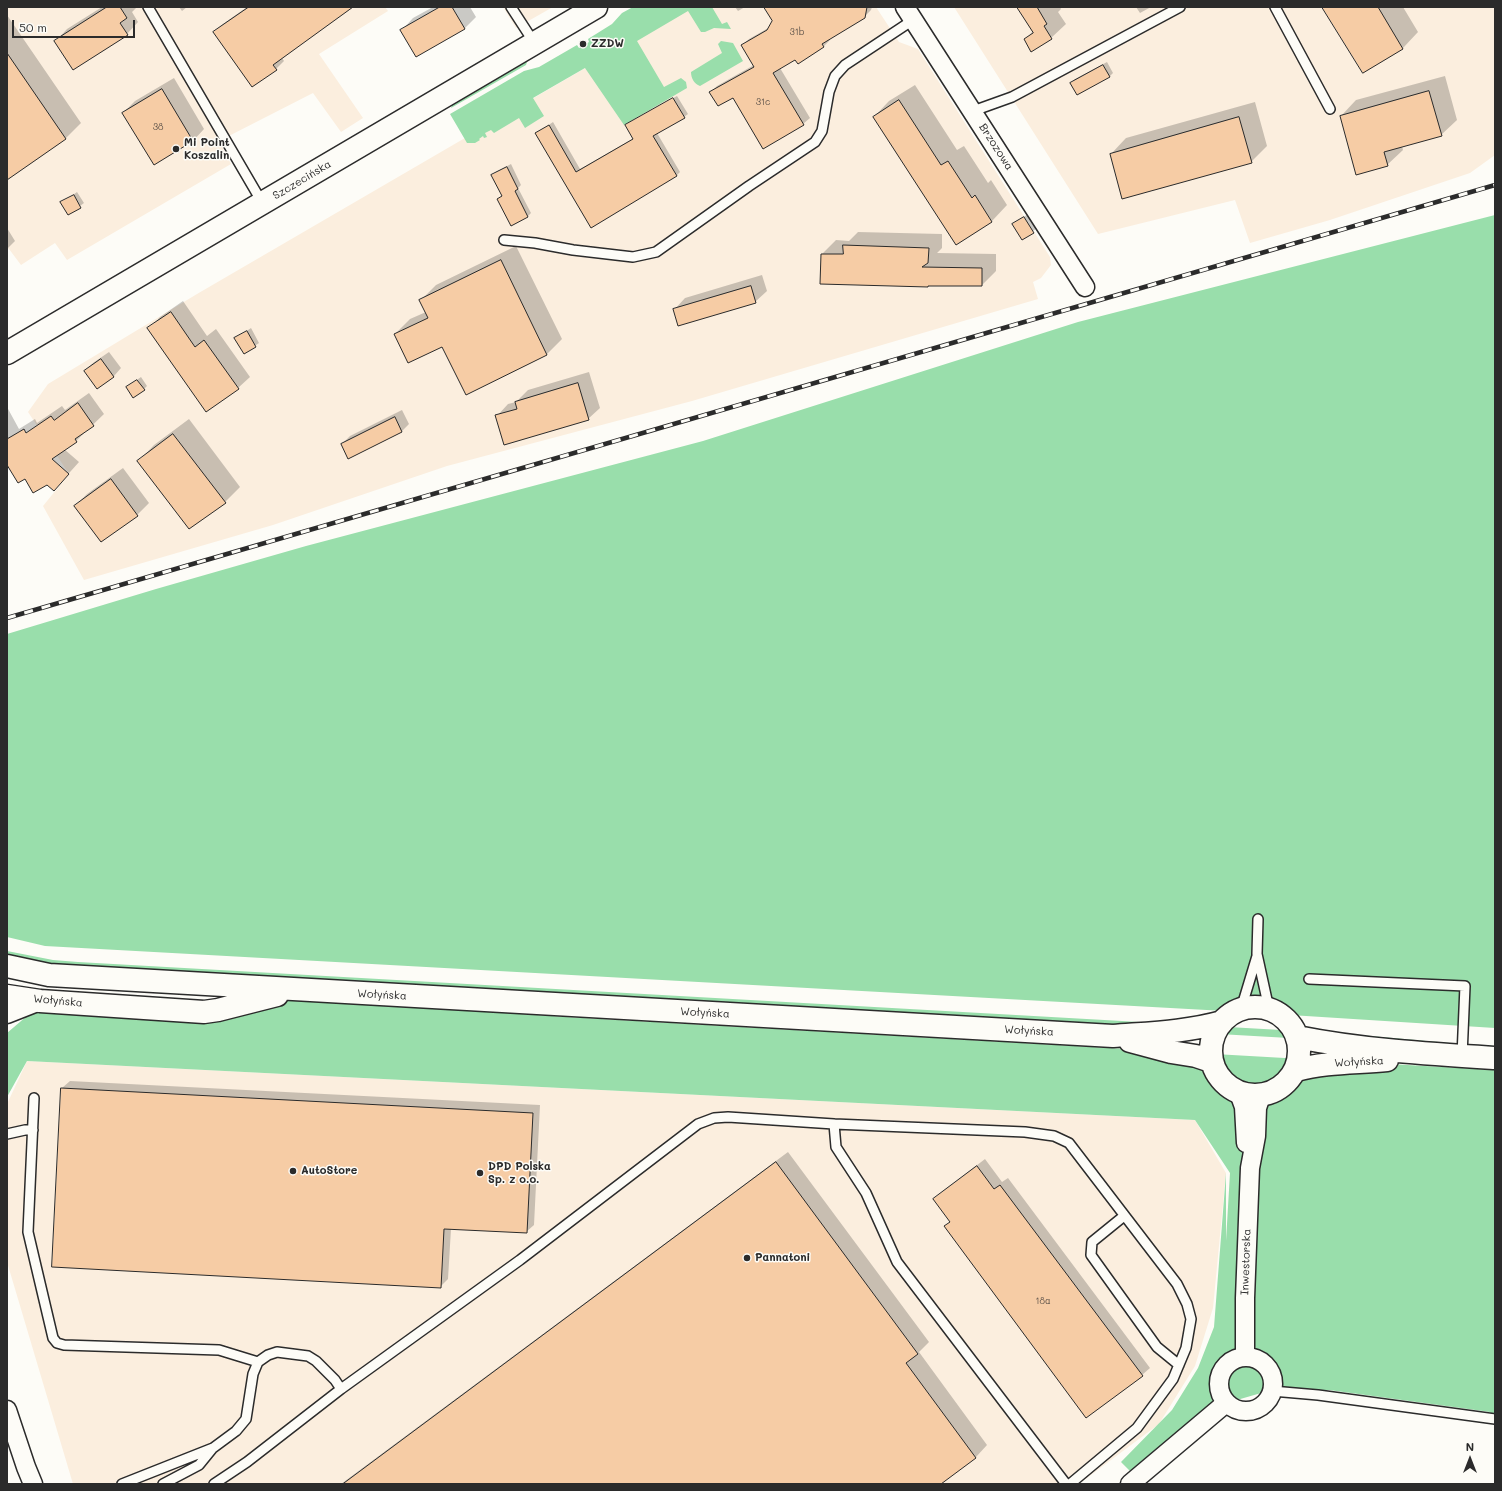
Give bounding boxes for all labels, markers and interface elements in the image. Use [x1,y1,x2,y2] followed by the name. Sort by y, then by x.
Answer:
[14,12,137,38] scale bar
[19,19,47,35] text: 50 m
[789,27,805,37] house number: 31b
[591,37,624,51] place label: ZZDW
[578,39,588,49] marker: ZZDW
[756,97,770,107] house number: 31c
[976,121,1016,173] street label: Brzozowa
[153,122,163,132] house number: 38
[184,136,230,162] place label: Mi Point Koszalin
[171,144,181,154] marker: Mi Point Koszalin
[270,157,334,203] street label: Szczecińska
[357,987,407,1003] street label: Wołyńska
[33,992,83,1010] street label: Wołyńska
[680,1005,730,1021] street label: Wołyńska
[1004,1023,1054,1039] street label: Wołyńska
[1334,1054,1384,1070] street label: Wołyńska
[488,1160,551,1186] place label: DPD Polska Sp. z o.o.
[301,1164,357,1178] place label: AutoStore
[288,1166,298,1176] marker: AutoStore
[475,1168,485,1178] marker: DPD Polska Sp. z o.o.
[1238,1229,1254,1295] street label: Inwestorska
[755,1251,810,1265] place label: Pannatoni
[742,1253,752,1263] marker: Pannatoni
[1035,1296,1051,1306] house number: 18a
[1450,1439,1490,1479] north arrow
[1466,1439,1474,1454] text: N

